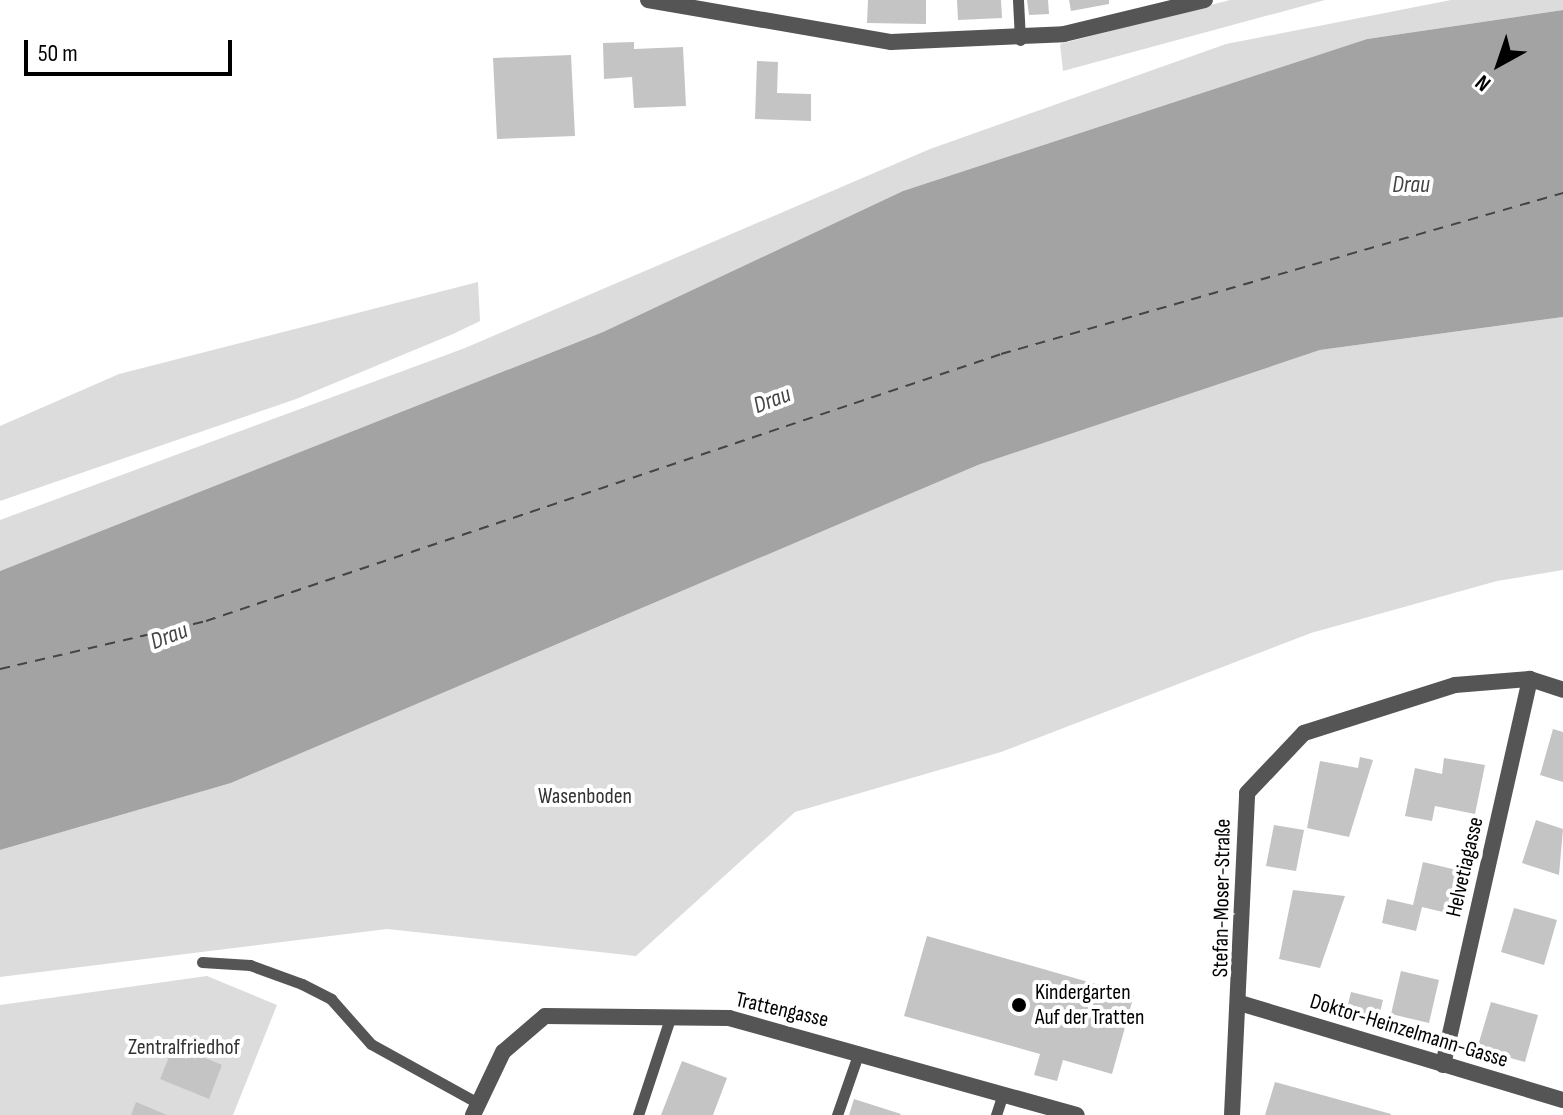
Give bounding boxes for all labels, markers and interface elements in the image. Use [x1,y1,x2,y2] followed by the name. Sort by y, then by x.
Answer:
[28,24,236,74] scale bar
[1459,24,1539,104] north arrow
[38,39,78,68] text: 50 m
[1470,69,1496,97] text: N
[1392,171,1430,199] water label: Drau
[749,380,795,420] water label: Drau
[146,616,192,656] water label: Drau
[538,784,632,810] park label: Wasenboden
[1441,814,1489,920] street label: Helvetiagasse
[1207,818,1237,978] street label: Stefan-Moser-Straße
[1035,979,1145,1030] place label: Kindergarten Auf der Tratten
[733,987,831,1033] street label: Trattengasse
[1307,988,1511,1074] street label: Doktor-Heinzelmann-Gasse
[1010,996,1028,1014] marker: Kindergarten Auf der Tratten
[128,1035,240,1061] park label: Zentralfriedhof

